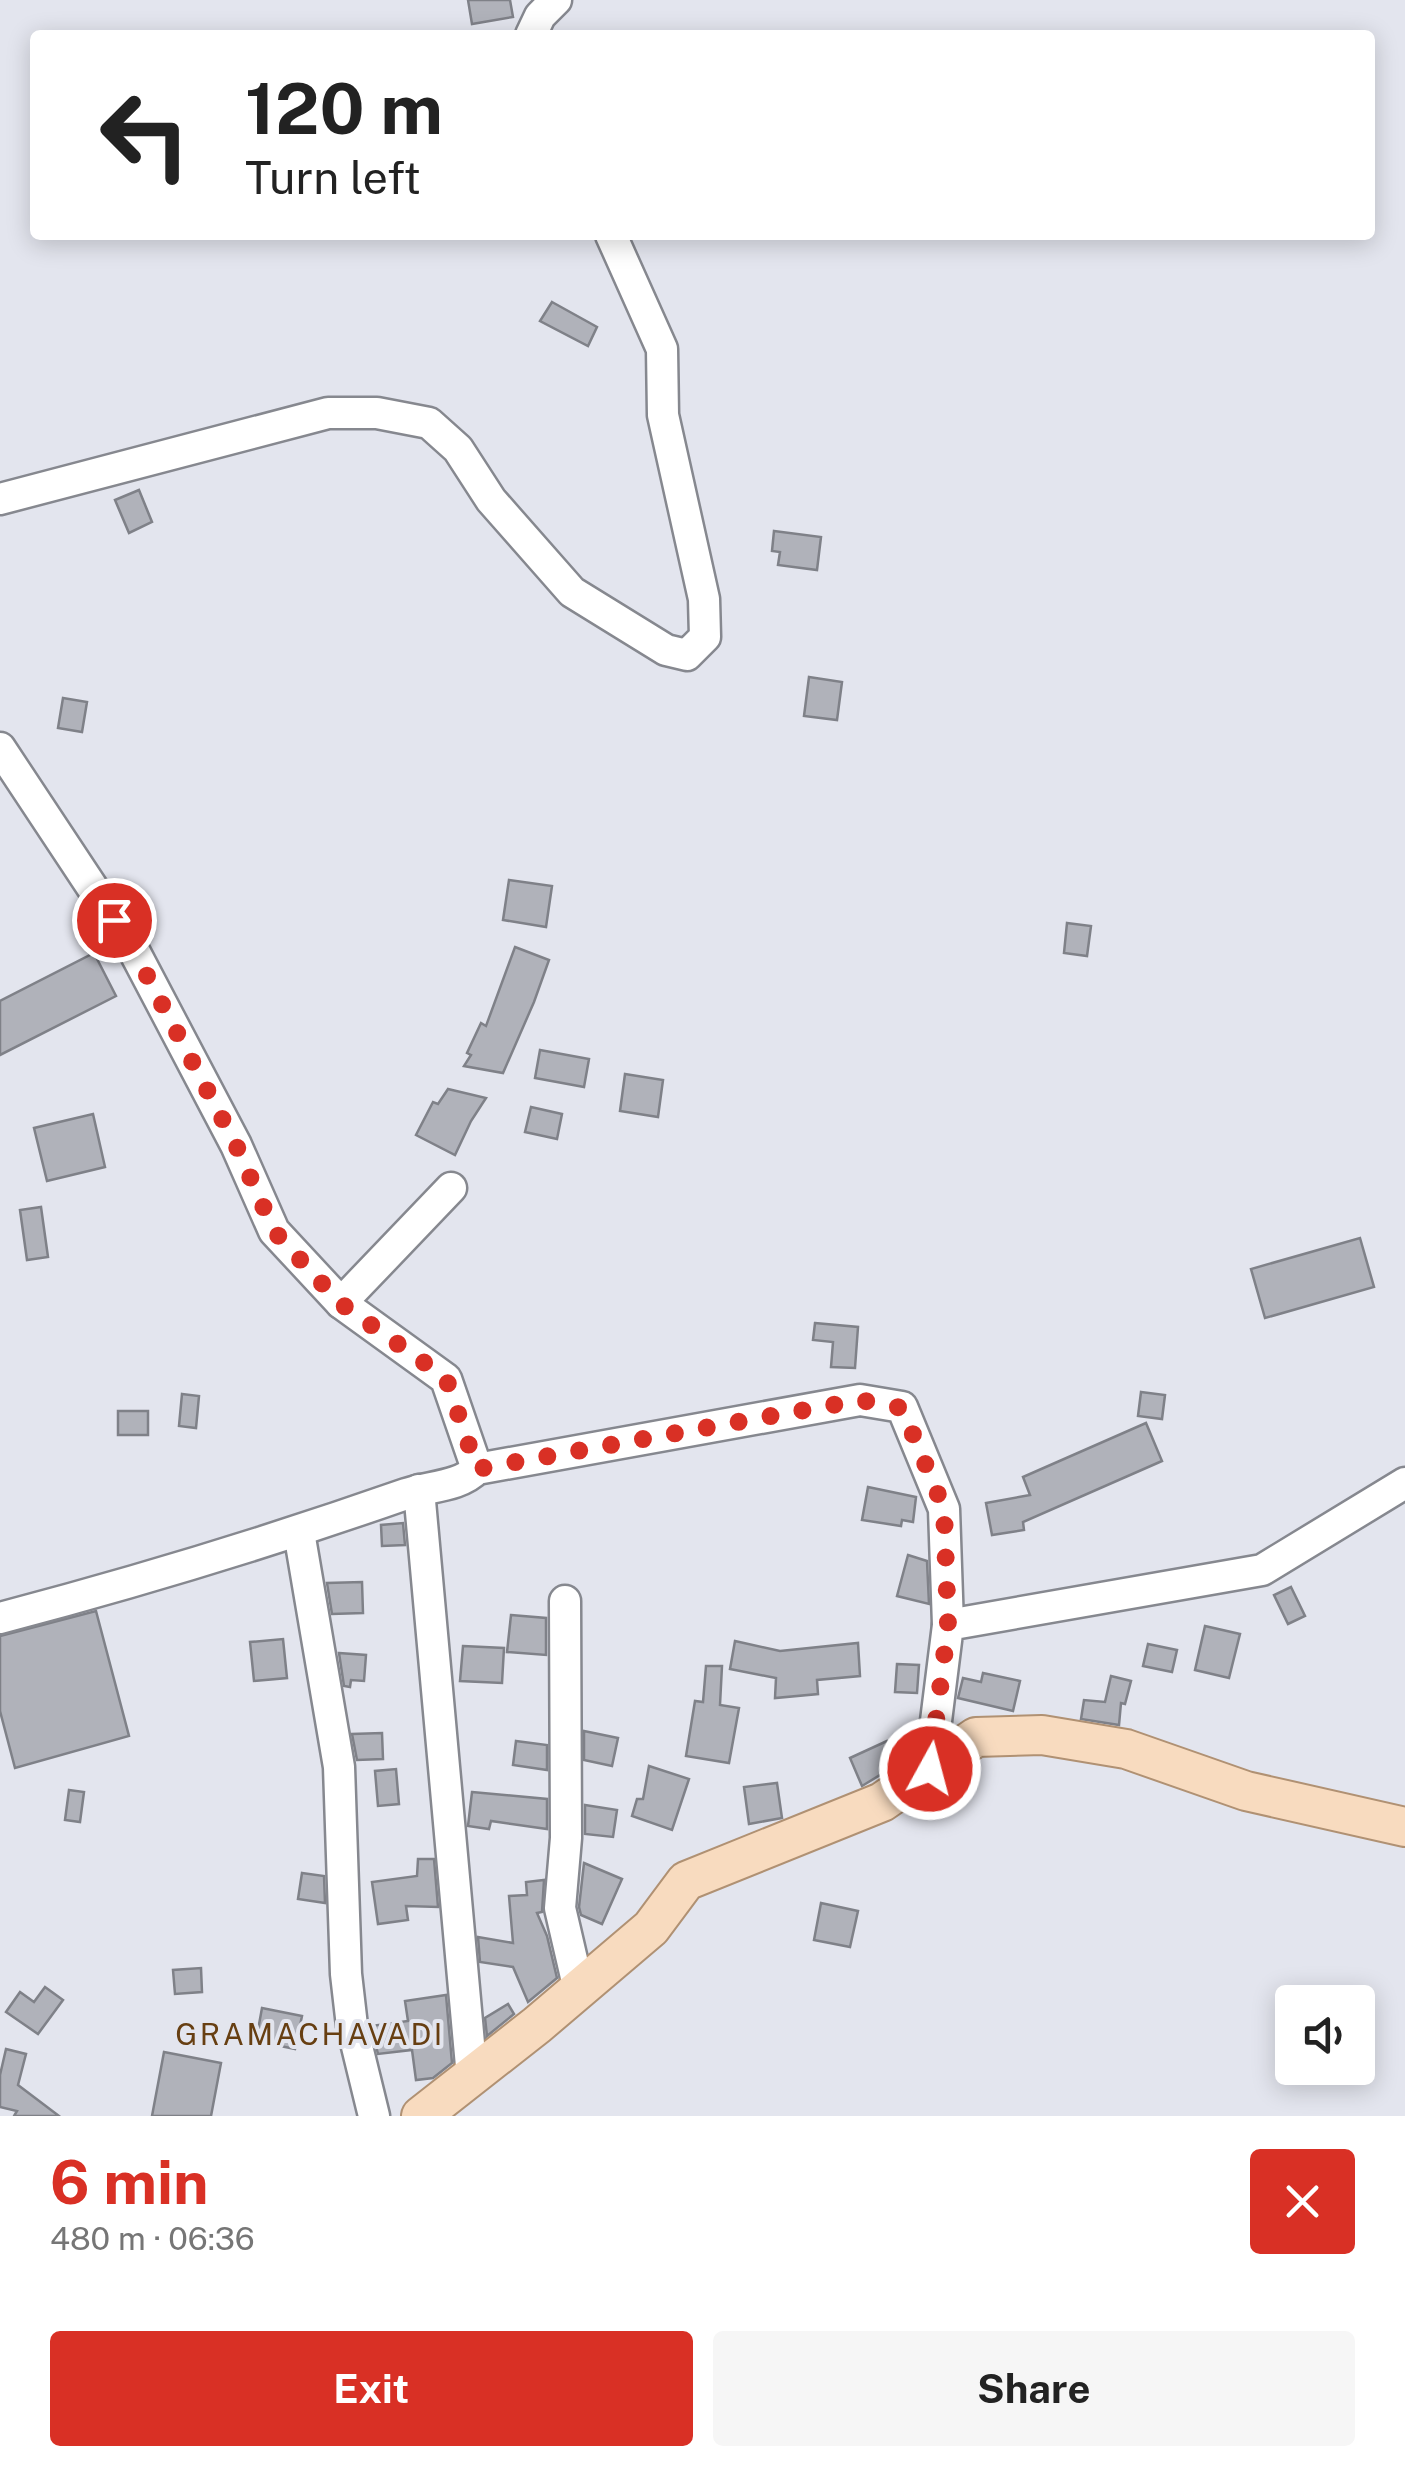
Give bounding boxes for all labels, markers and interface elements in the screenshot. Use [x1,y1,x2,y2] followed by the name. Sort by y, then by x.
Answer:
[245,67,443,150] text: 120 m
[80,70,210,200] icon: left
[245,151,421,204] text: Turn left
[72,878,157,963] pin
[87,893,142,948] icon: arrive
[878,1717,982,1821] position arrow
[1275,1985,1375,2085] map controls
[1275,1985,1375,2085] button: sound
[175,2016,445,2052] district label: GRAMACHAVADI
[50,2147,209,2218] text: 6 min
[1250,2149,1355,2254] button: close
[50,2220,255,2257] text: 480 m · 06:36
[50,2331,693,2446] button: Exit
[713,2331,1355,2446] button: Share

